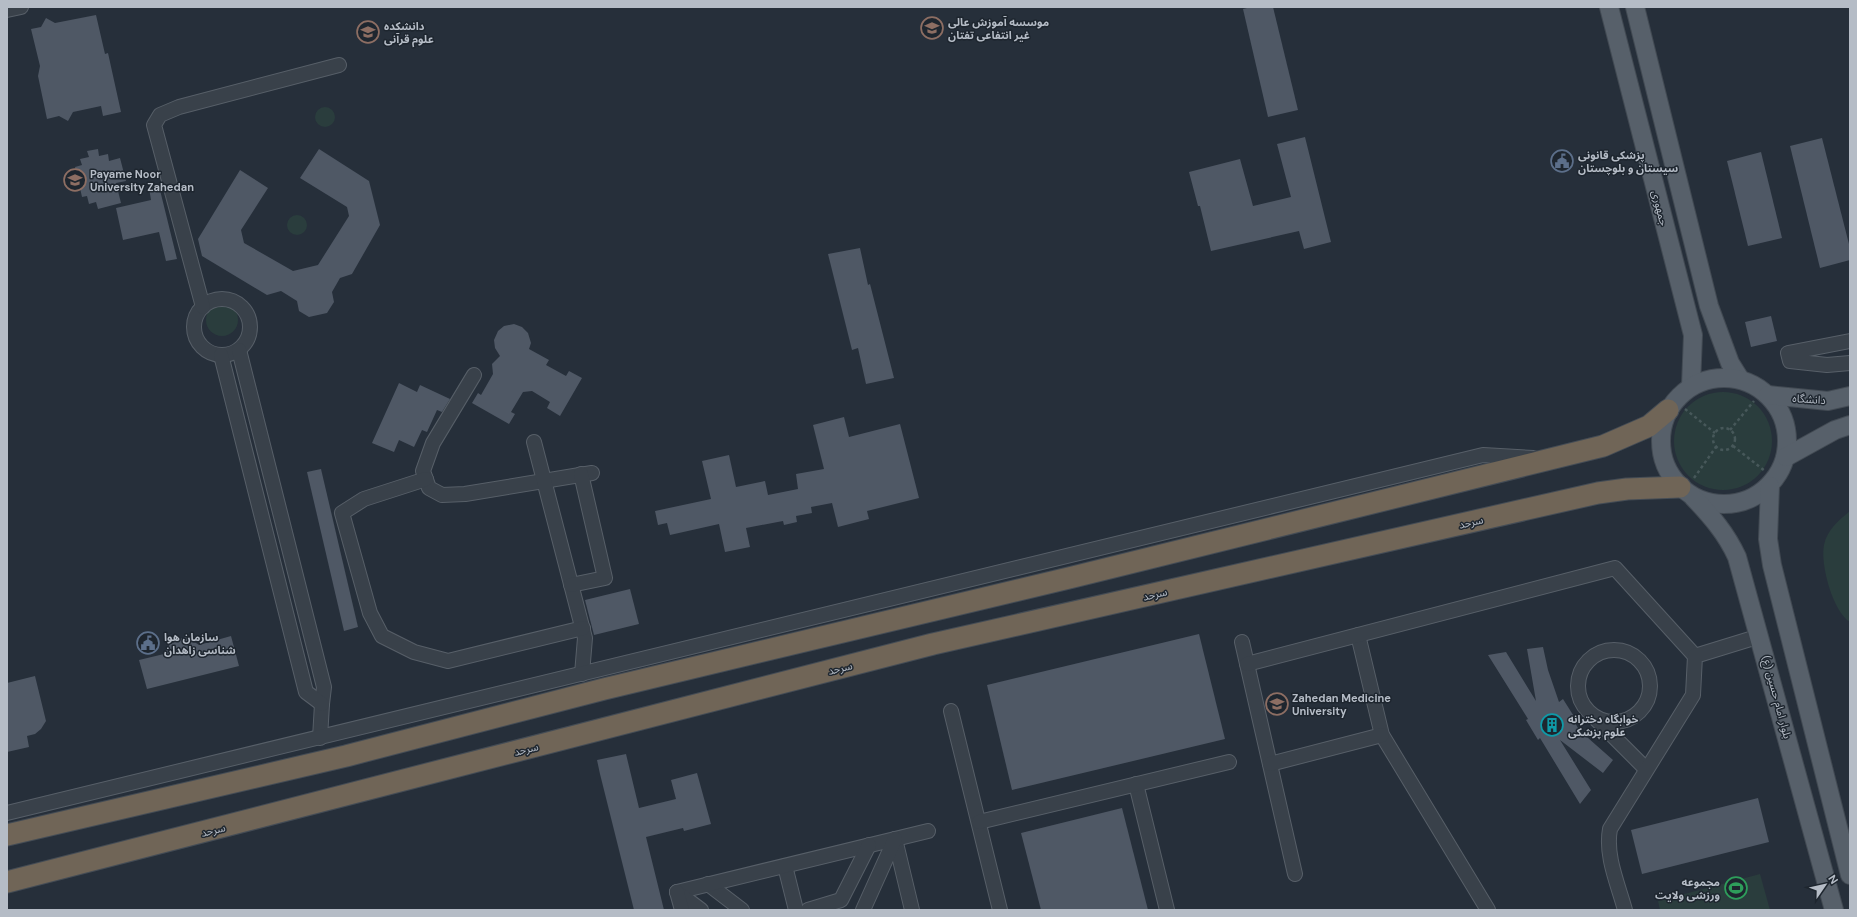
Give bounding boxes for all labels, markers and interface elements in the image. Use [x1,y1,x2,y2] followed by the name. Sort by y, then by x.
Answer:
[919,15,945,41] school or university icon: موسسه آموزش عالی غیر انتفاعی تفتان
[948,15,1049,42] place label: موسسه آموزش عالی غیر انتفاعی تفتان
[355,19,381,45] school or university icon: دانشکده علوم قرآنی
[384,19,434,48] place label: دانشکده علوم قرآنی
[1549,148,1575,174] public building icon: پزشکی قانونی سیستان و بلوچستان
[1578,148,1678,176] place label: پزشکی قانونی سیستان و بلوچستان
[62,167,88,193] school or university icon: Payame Noor University Zahedan
[90,167,194,194] place label: Payame Noor University Zahedan
[1649,189,1671,228] street label: جمهوری
[1792,391,1826,407] street label: دانشگاه
[1457,512,1485,532] street label: سرحد
[1141,584,1169,604] street label: سرحد
[135,630,161,656] public building icon: سازمان هوا شناسی زاهدان
[164,630,236,657] place label: سازمان هوا شناسی زاهدان
[1758,654,1795,740] street label: بلوار امام حسین (ع)
[826,658,854,678] street label: سرحد
[1264,691,1290,717] school or university icon: Zahedan Medicine University
[1292,691,1391,718] place label: Zahedan Medicine University
[1539,712,1565,738] building icon: خوابگاه دخترانه علوم پزشکی
[1568,712,1638,741] place label: خوابگاه دخترانه علوم پزشکی
[512,739,540,759] street label: سرحد
[199,820,227,840] street label: سرحد
[1805,865,1845,905] north arrow
[1825,872,1841,887] text: N
[1655,875,1720,902] place label: مجموعه ورزشی ولایت
[1723,875,1749,901] sports icon: مجموعه ورزشی ولایت

